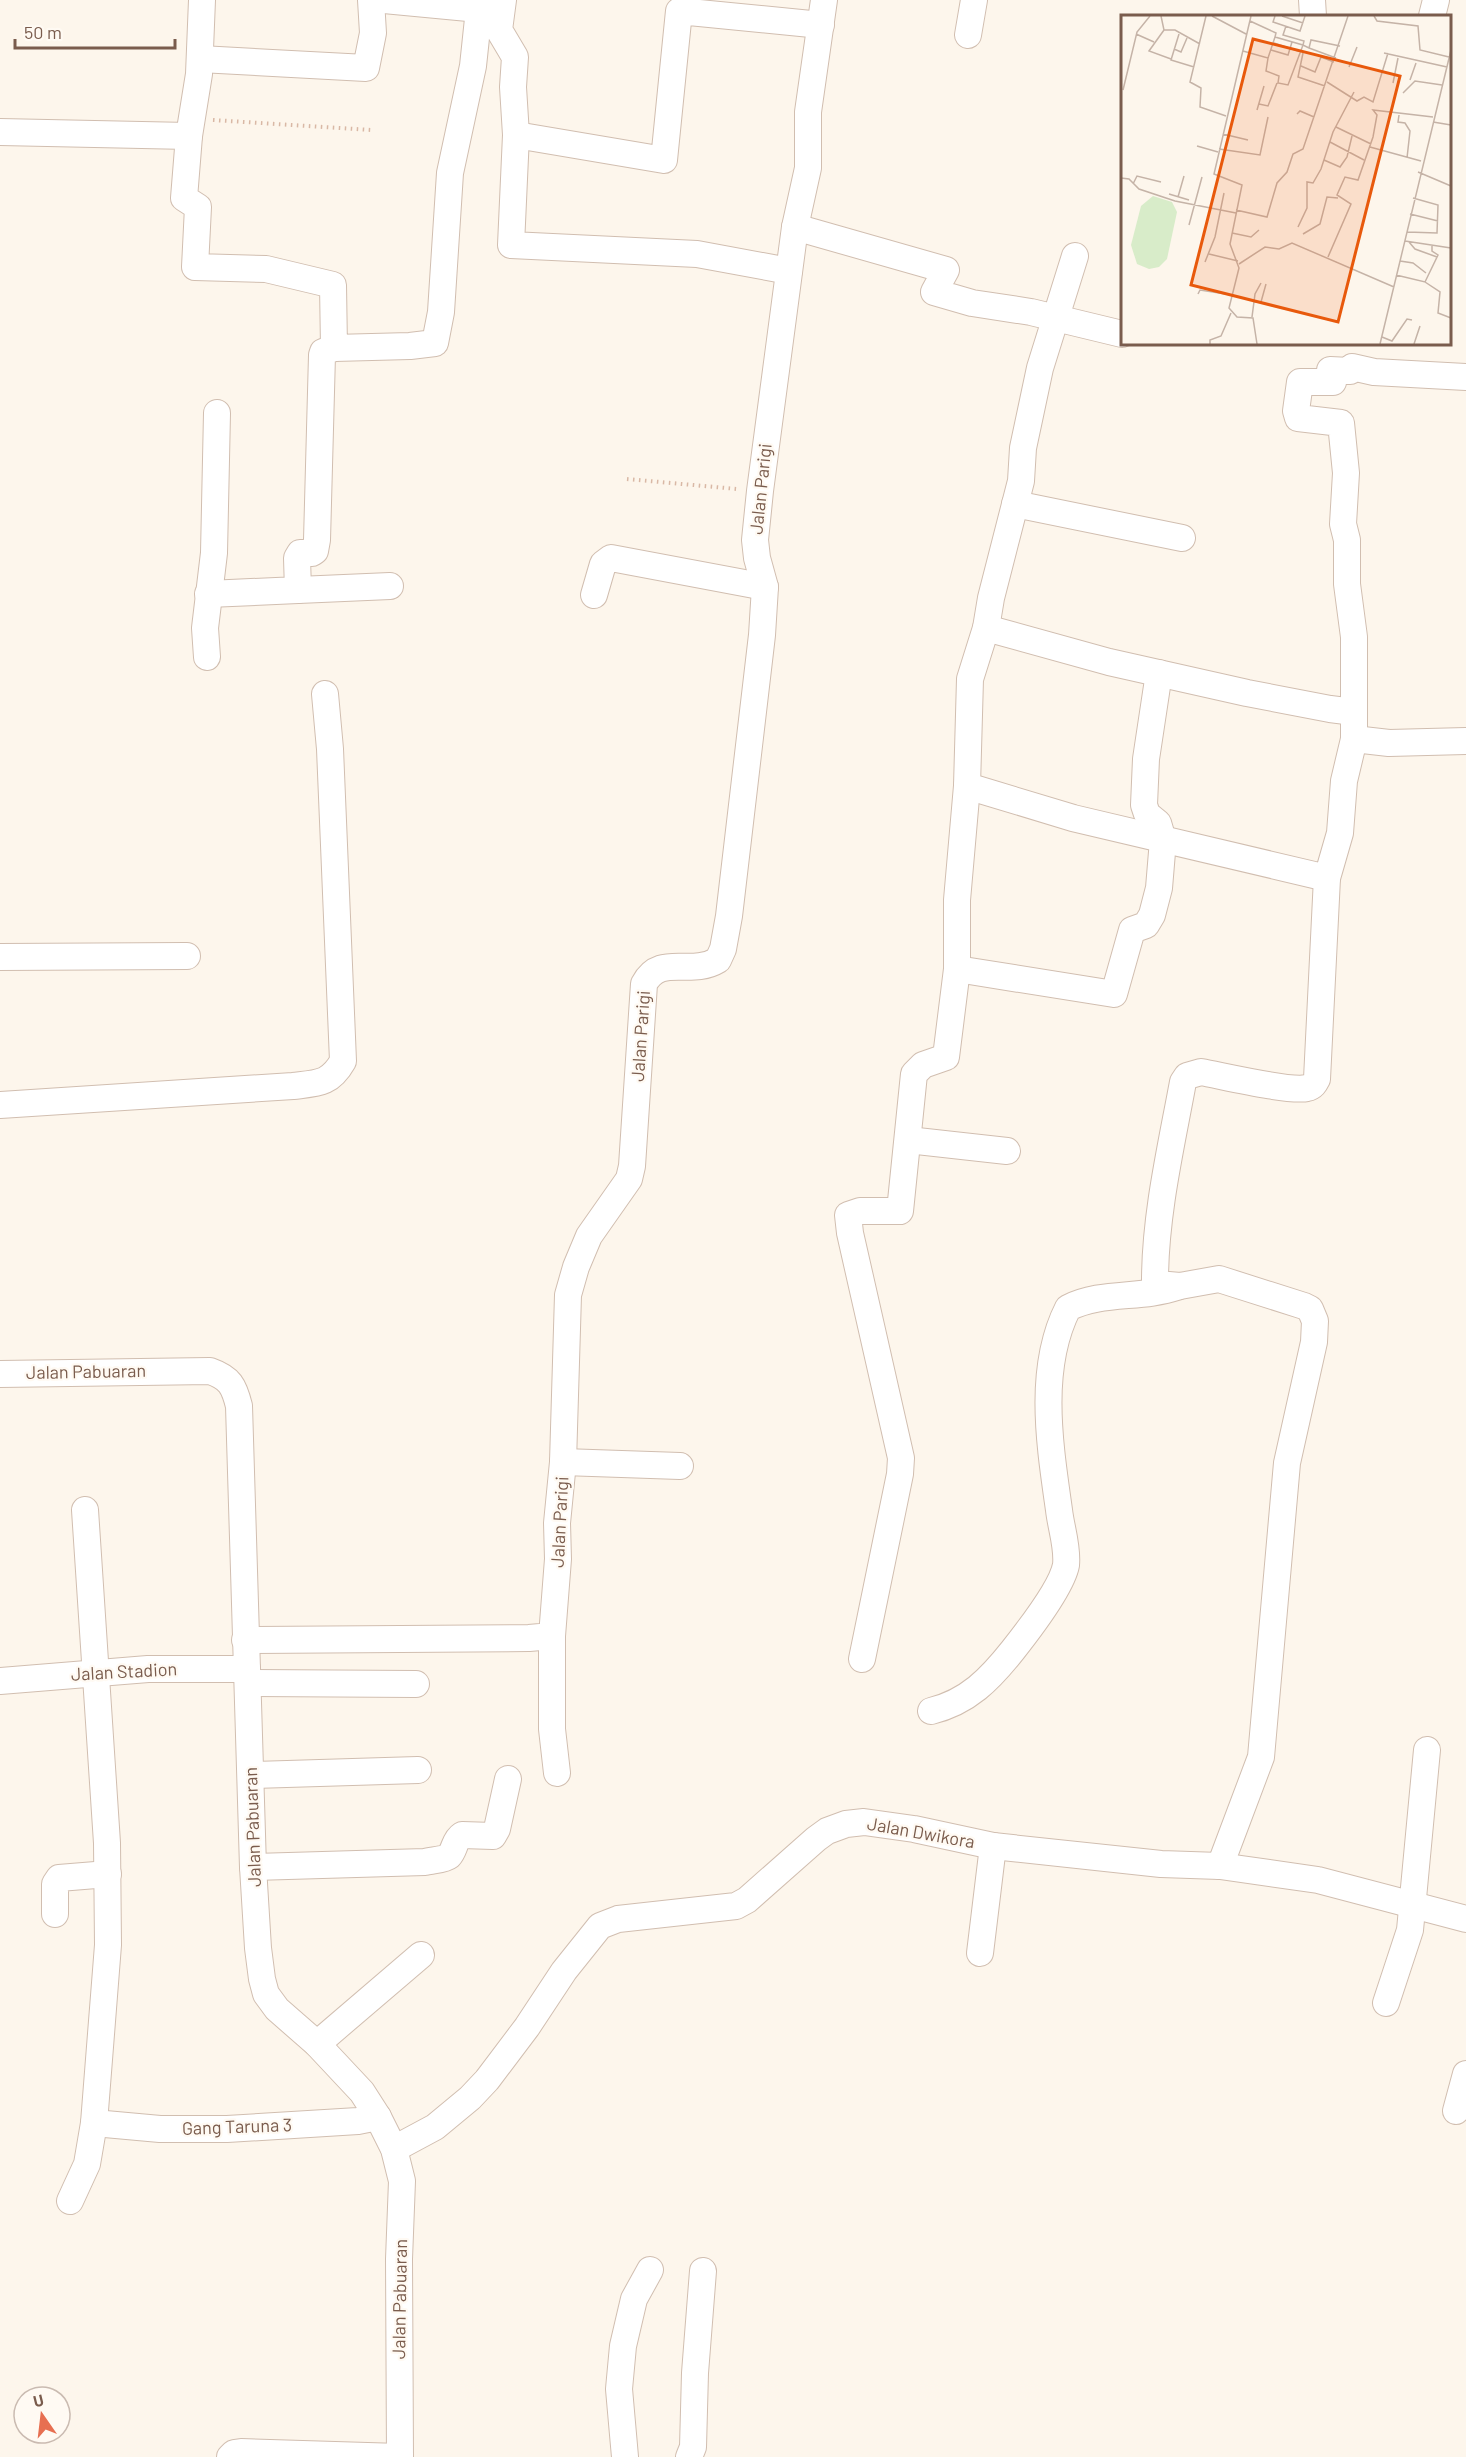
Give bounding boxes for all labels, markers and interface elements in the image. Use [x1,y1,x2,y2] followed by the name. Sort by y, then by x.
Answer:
[15,12,176,50] scale bar
[1121,15,1451,345] inset map
[24,21,62,43] text: 50 m
[744,442,776,535] street label: Jalan Parigi
[626,990,654,1082] street label: Jalan Parigi
[26,1359,146,1383] street label: Jalan Pabuaran
[546,1476,572,1568] street label: Jalan Parigi
[70,1657,178,1685] street label: Jalan Stadion
[239,1767,265,1887] street label: Jalan Pabuaran
[866,1812,977,1852] street label: Jalan Dwikora
[182,2113,292,2139] street label: Gang Taruna 3
[387,2239,411,2359] street label: Jalan Pabuaran
[12,2385,72,2445] north arrow
[31,2390,45,2410] text: U

